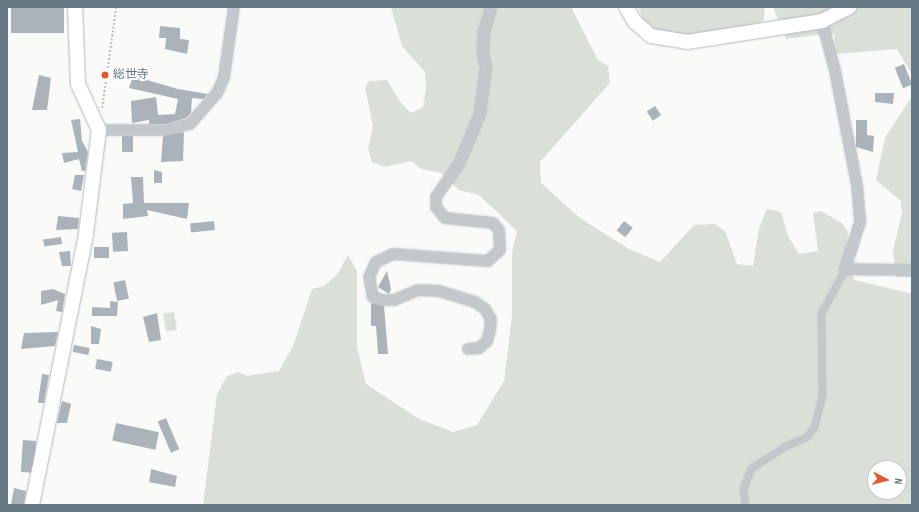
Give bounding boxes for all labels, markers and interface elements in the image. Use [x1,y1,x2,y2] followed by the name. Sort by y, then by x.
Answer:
[113,68,149,82] place label: 総世寺
[100,70,110,80] marker: 総世寺
[867,460,907,500] north arrow
[892,478,905,485] text: N

